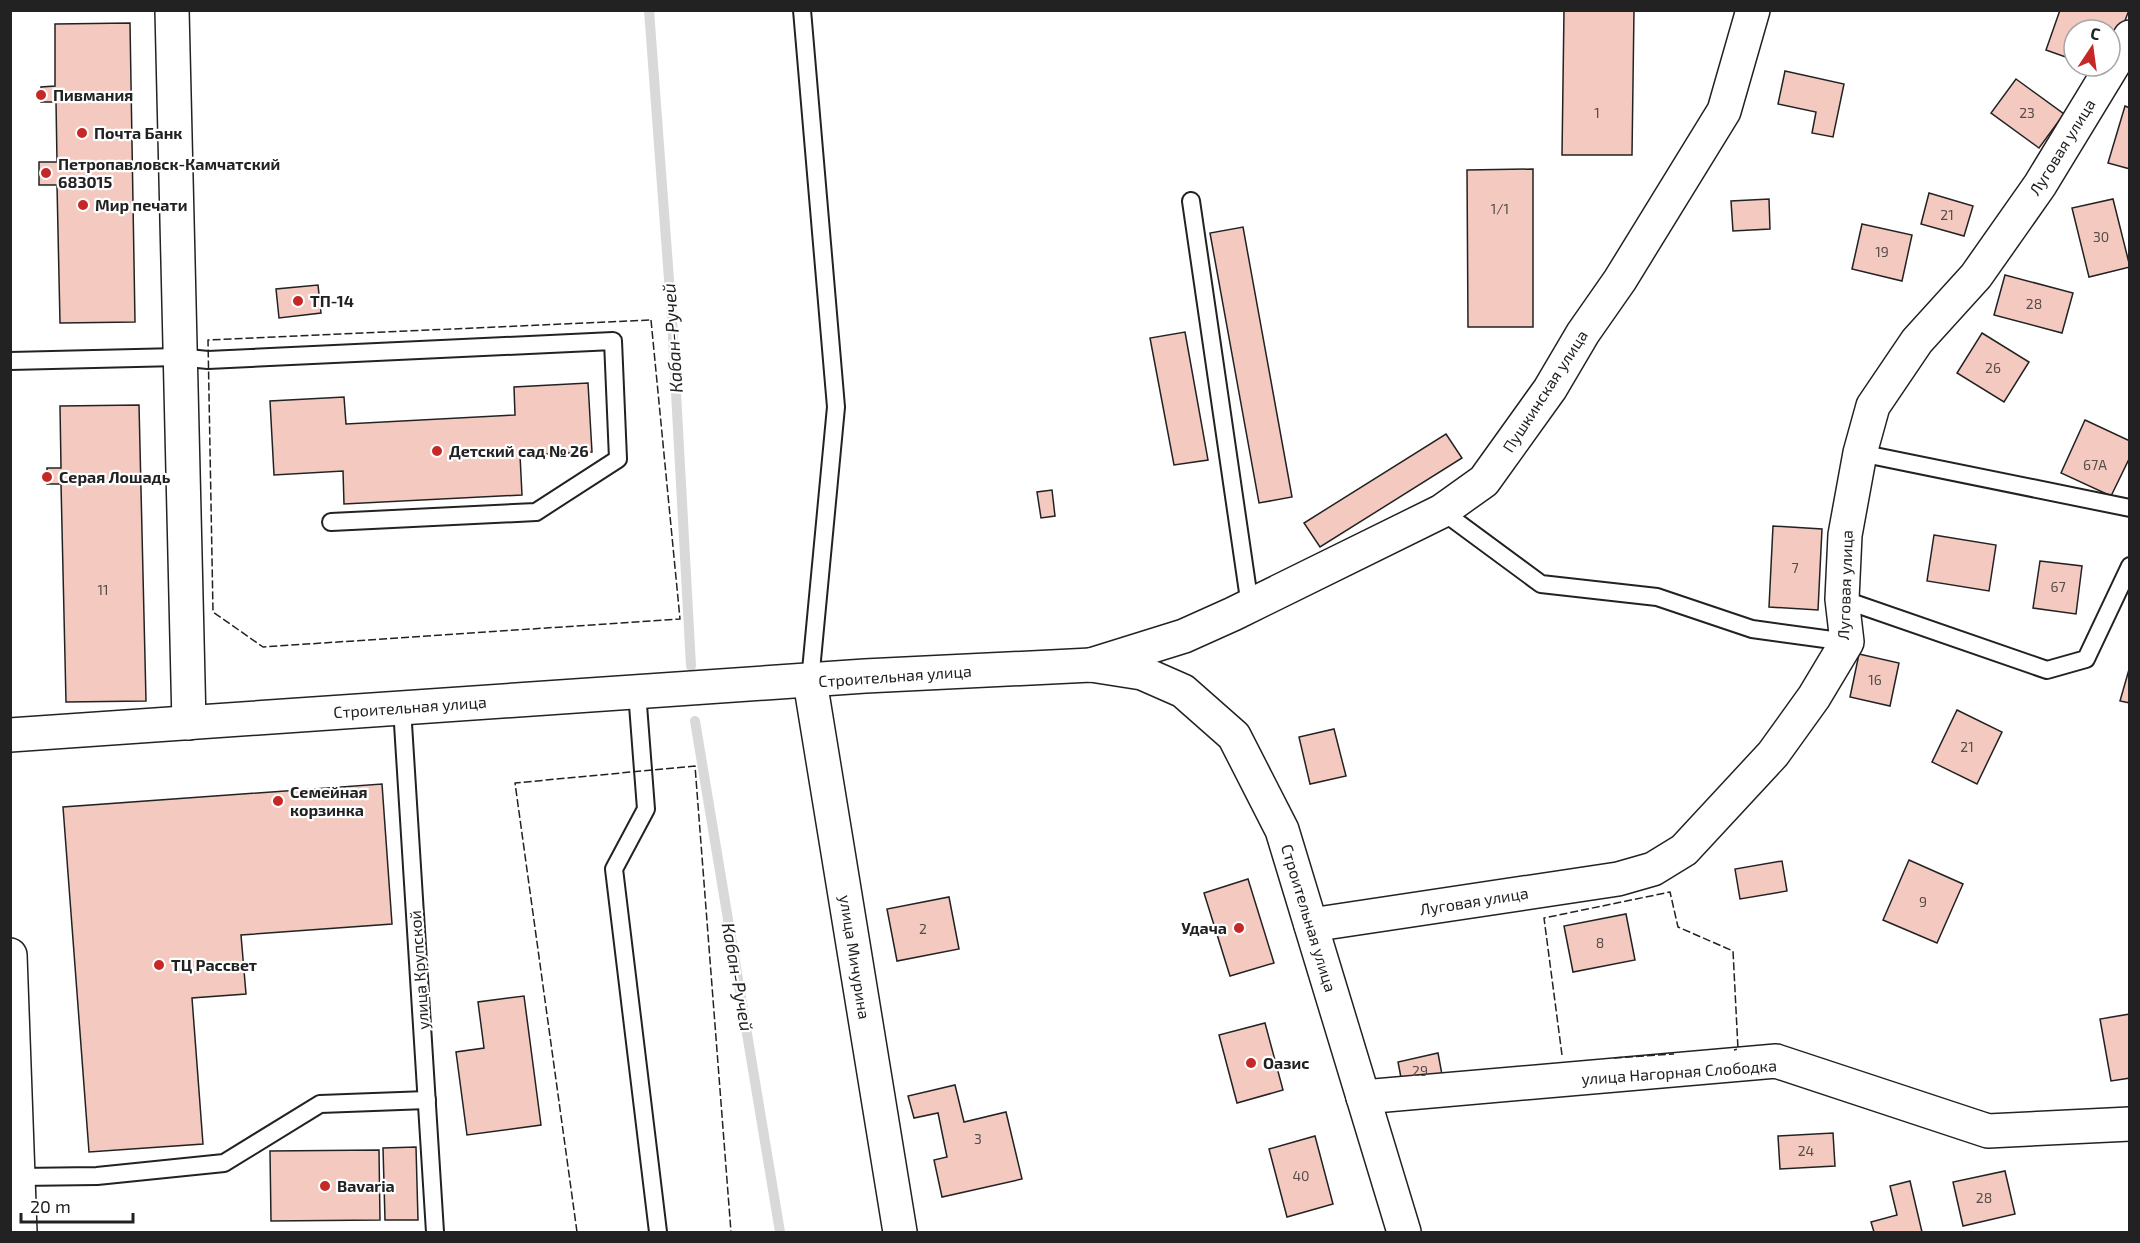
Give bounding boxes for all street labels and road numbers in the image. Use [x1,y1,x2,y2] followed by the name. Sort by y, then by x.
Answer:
[2024,95,2100,199] street label: Луговая улица
[1498,326,1592,456] street label: Пушкинская улица
[1833,530,1857,640] street label: Луговая улица
[818,661,972,691] street label: Строительная улица
[333,692,487,722] street label: Строительная улица
[1277,842,1341,994] street label: Строительная улица
[1418,883,1530,919] street label: Луговая улица
[835,893,875,1021] street label: улица Мичурина
[405,910,433,1030] street label: улица Крупской
[1581,1055,1777,1089] street label: улица Нагорная Слободка

